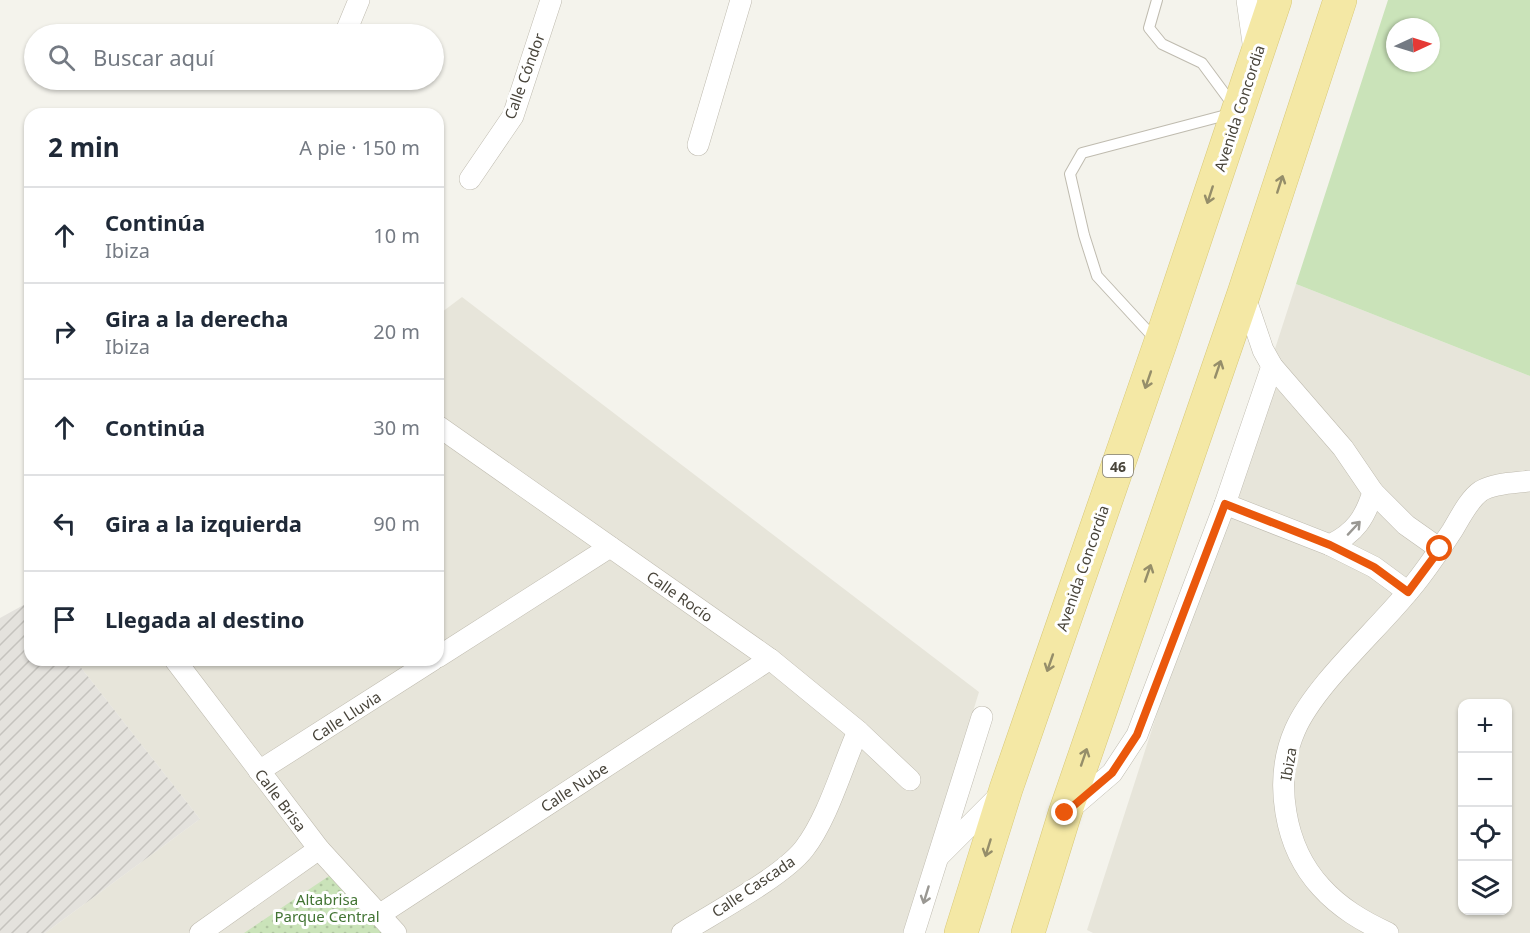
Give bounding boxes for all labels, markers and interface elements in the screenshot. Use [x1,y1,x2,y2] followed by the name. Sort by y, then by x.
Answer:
[1386,18,1440,72] north arrow
[24,24,444,90] search box
[499,30,549,122] street label: Calle Cóndor
[45,41,78,74] icon: search
[93,42,214,72] text: Buscar aquí
[1209,42,1269,174] street label: Avenida Concordia
[48,129,120,165] text: 2 min
[299,134,420,161] text: A pie · 150 m
[1275,175,1286,194] one-way arrow
[1203,185,1214,204] one-way arrow
[105,207,205,237] text: Continúa
[48,219,81,252] icon: ahead
[373,222,420,249] text: 10 m
[105,237,150,264] text: Ibiza
[105,303,289,333] text: Gira a la derecha
[48,315,81,348] icon: right
[373,318,420,345] text: 20 m
[105,333,150,360] text: Ibiza
[1213,360,1224,378] one-way arrow
[1141,370,1152,389] one-way arrow
[48,411,81,444] icon: ahead
[105,412,205,442] text: Continúa
[373,414,420,441] text: 30 m
[1103,455,1133,477] road number: 46
[1051,502,1113,634] street label: Avenida Concordia
[48,507,81,540] icon: left
[105,508,302,538] text: Gira a la izquierda
[373,510,420,537] text: 90 m
[1347,521,1361,536] one-way arrow
[1426,535,1452,561] route start
[1143,564,1154,583] one-way arrow
[643,566,717,626] street label: Calle Rocío
[48,603,81,636] icon: arrive
[105,604,305,634] text: Llegada al destino
[1043,653,1054,672] one-way arrow
[307,686,385,746] street label: Calle Lluvia
[1458,699,1512,915] map controls
[1458,699,1512,753] button: +
[1275,746,1301,782] street label: Ibiza
[1080,748,1091,767] one-way arrow
[1458,753,1512,807] button: −
[537,758,611,816] street label: Calle Nube
[251,765,311,835] street label: Calle Brisa
[1051,799,1077,825] route end
[1458,807,1512,861] button: locate
[982,838,993,857] one-way arrow
[707,851,799,921] street label: Calle Cascada
[1458,861,1512,915] button: layers
[920,885,931,904] one-way arrow
[274,889,380,926] park label: Altabrisa Parque Central

